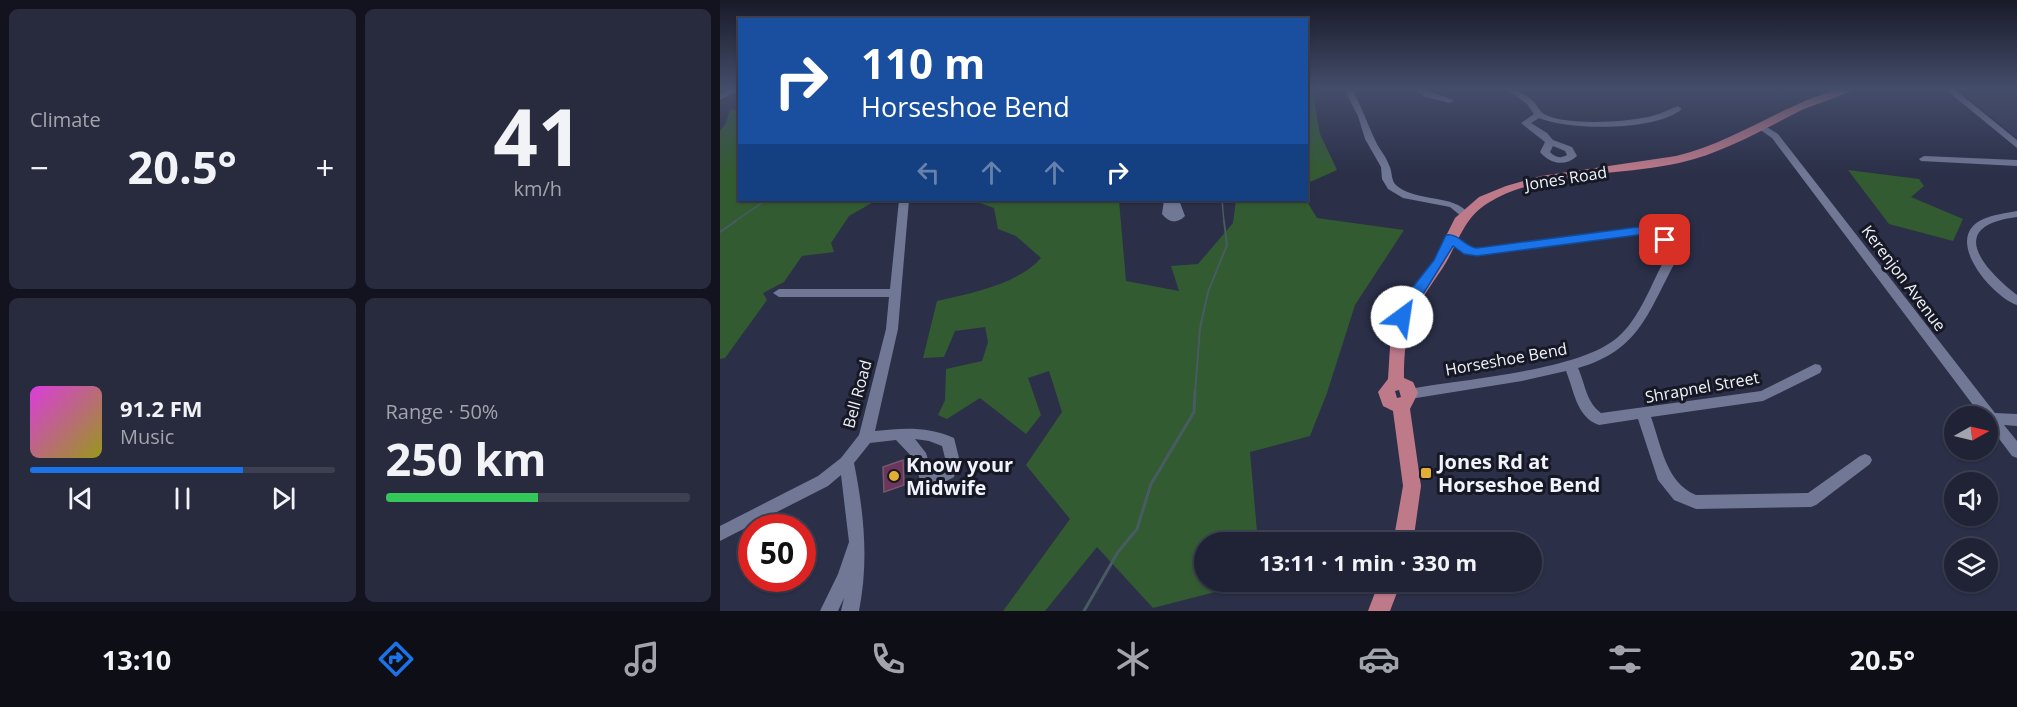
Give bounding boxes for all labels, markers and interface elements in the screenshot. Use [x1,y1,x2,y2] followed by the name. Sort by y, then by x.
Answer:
[861,34,985,91] text: 110 m
[762,42,840,120] icon: right
[493,83,582,189] text: 41
[861,88,1070,125] text: Horseshoe Bend
[30,106,101,133] text: Climate
[128,136,237,197] text: 20.5°
[30,145,49,190] text: −
[316,145,334,190] text: +
[912,156,945,189] icon: left
[975,156,1008,189] icon: ahead
[1038,156,1071,189] icon: ahead
[1101,156,1134,189] icon: right
[1521,161,1609,196] street label: Jones Road
[513,175,562,202] text: km/h
[1639,214,1690,265] pin
[1857,220,1951,336] street label: Kerenjon Avenue
[1648,223,1681,256] icon: arrive
[1370,285,1434,349] position arrow
[1443,337,1569,381] street label: Horseshoe Bend
[837,357,877,431] street label: Bell Road
[1643,366,1761,408] street label: Shrapnel Street
[120,393,203,423] text: 91.2 FM
[386,398,498,425] text: Range · 50%
[1944,406,1998,460] north arrow
[1944,406,1998,592] map controls
[120,423,174,450] text: Music
[386,428,546,489] text: 250 km
[1436,448,1600,498] place label: Jones Rd at Horseshoe Bend
[906,451,1013,501] place label: Know your Midwife
[1419,466,1433,480] marker: Jones Rd at Horseshoe Bend
[887,469,901,483] marker: Know your Midwife
[1944,472,1998,526] button: sound
[64,482,97,515] icon: previous
[166,482,199,515] icon: pause
[267,482,300,515] icon: next
[738,514,816,592] speed limit sign: 50
[1944,538,1998,592] button: layers
[1259,547,1477,577] text: 13:11 · 1 min · 330 m
[375,638,417,680] icon: directions
[621,638,663,680] icon: music
[867,638,909,680] icon: phone
[1112,638,1154,680] icon: climate
[1358,638,1400,680] icon: car
[1604,638,1646,680] icon: filters
[102,641,171,678] text: 13:10
[1849,641,1915,678] text: 20.5°

